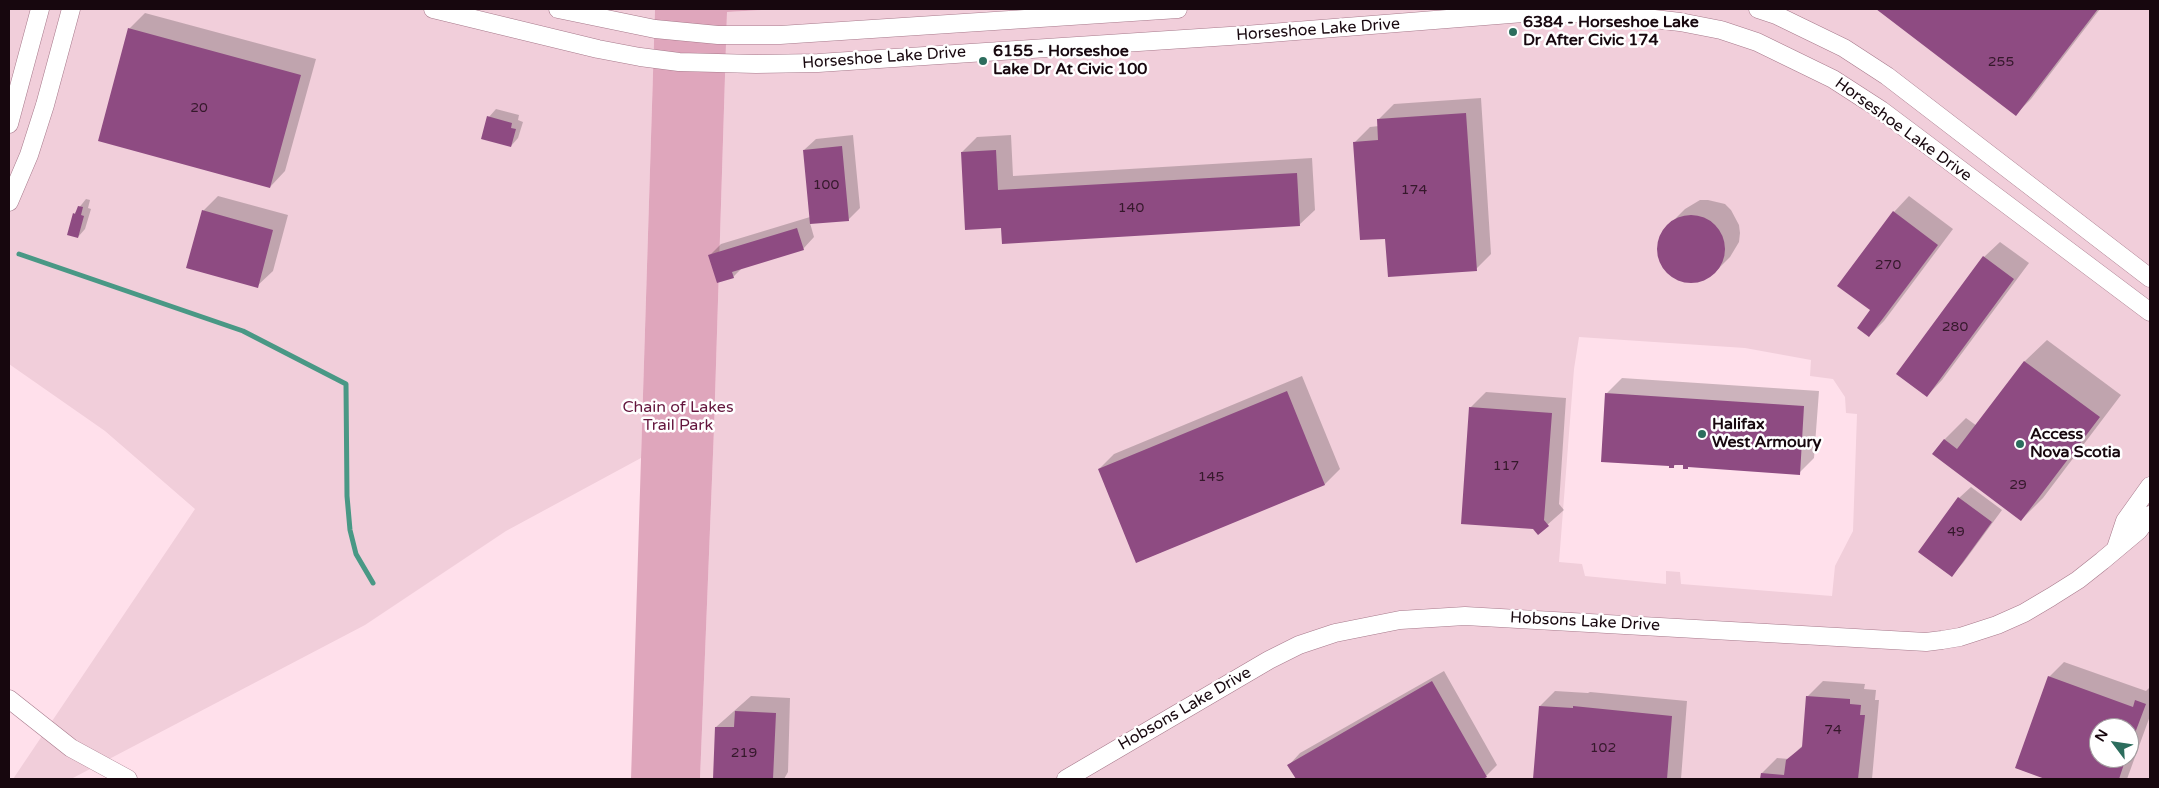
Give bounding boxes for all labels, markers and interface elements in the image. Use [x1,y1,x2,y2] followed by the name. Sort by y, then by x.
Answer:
[1523,13,1699,51] place label: 6384 - Horseshoe Lake Dr After Civic 174
[1235,15,1401,45] street label: Horseshoe Lake Drive
[1507,26,1519,38] marker: 6384 - Horseshoe Lake Dr After Civic 174
[993,42,1147,80] place label: 6155 - Horseshoe Lake Dr At Civic 100
[801,43,967,73] street label: Horseshoe Lake Drive
[1988,54,2014,70] house number: 255
[977,55,989,67] marker: 6155 - Horseshoe Lake Dr At Civic 100
[1831,74,1975,186] street label: Horseshoe Lake Drive
[190,100,208,116] house number: 20
[813,177,839,193] house number: 100
[1401,182,1427,198] house number: 174
[1118,200,1144,216] house number: 140
[1875,257,1901,273] house number: 270
[1942,319,1968,335] house number: 280
[622,398,734,436] park label: Chain of Lakes Trail Park
[1712,415,1821,453] place label: Halifax West Armoury
[2030,425,2121,463] place label: Access Nova Scotia
[1696,428,1708,440] marker: Halifax West Armoury
[2014,438,2026,450] marker: Access Nova Scotia
[1493,458,1519,474] house number: 117
[1198,469,1224,485] house number: 145
[2009,477,2027,493] house number: 29
[1947,524,1965,540] house number: 49
[1510,608,1660,636] street label: Hobsons Lake Drive
[1115,663,1255,755] street label: Hobsons Lake Drive
[2089,718,2139,768] north arrow
[1824,722,1842,738] house number: 74
[2091,726,2112,745] text: N
[1590,740,1616,756] house number: 102
[731,745,757,761] house number: 219

